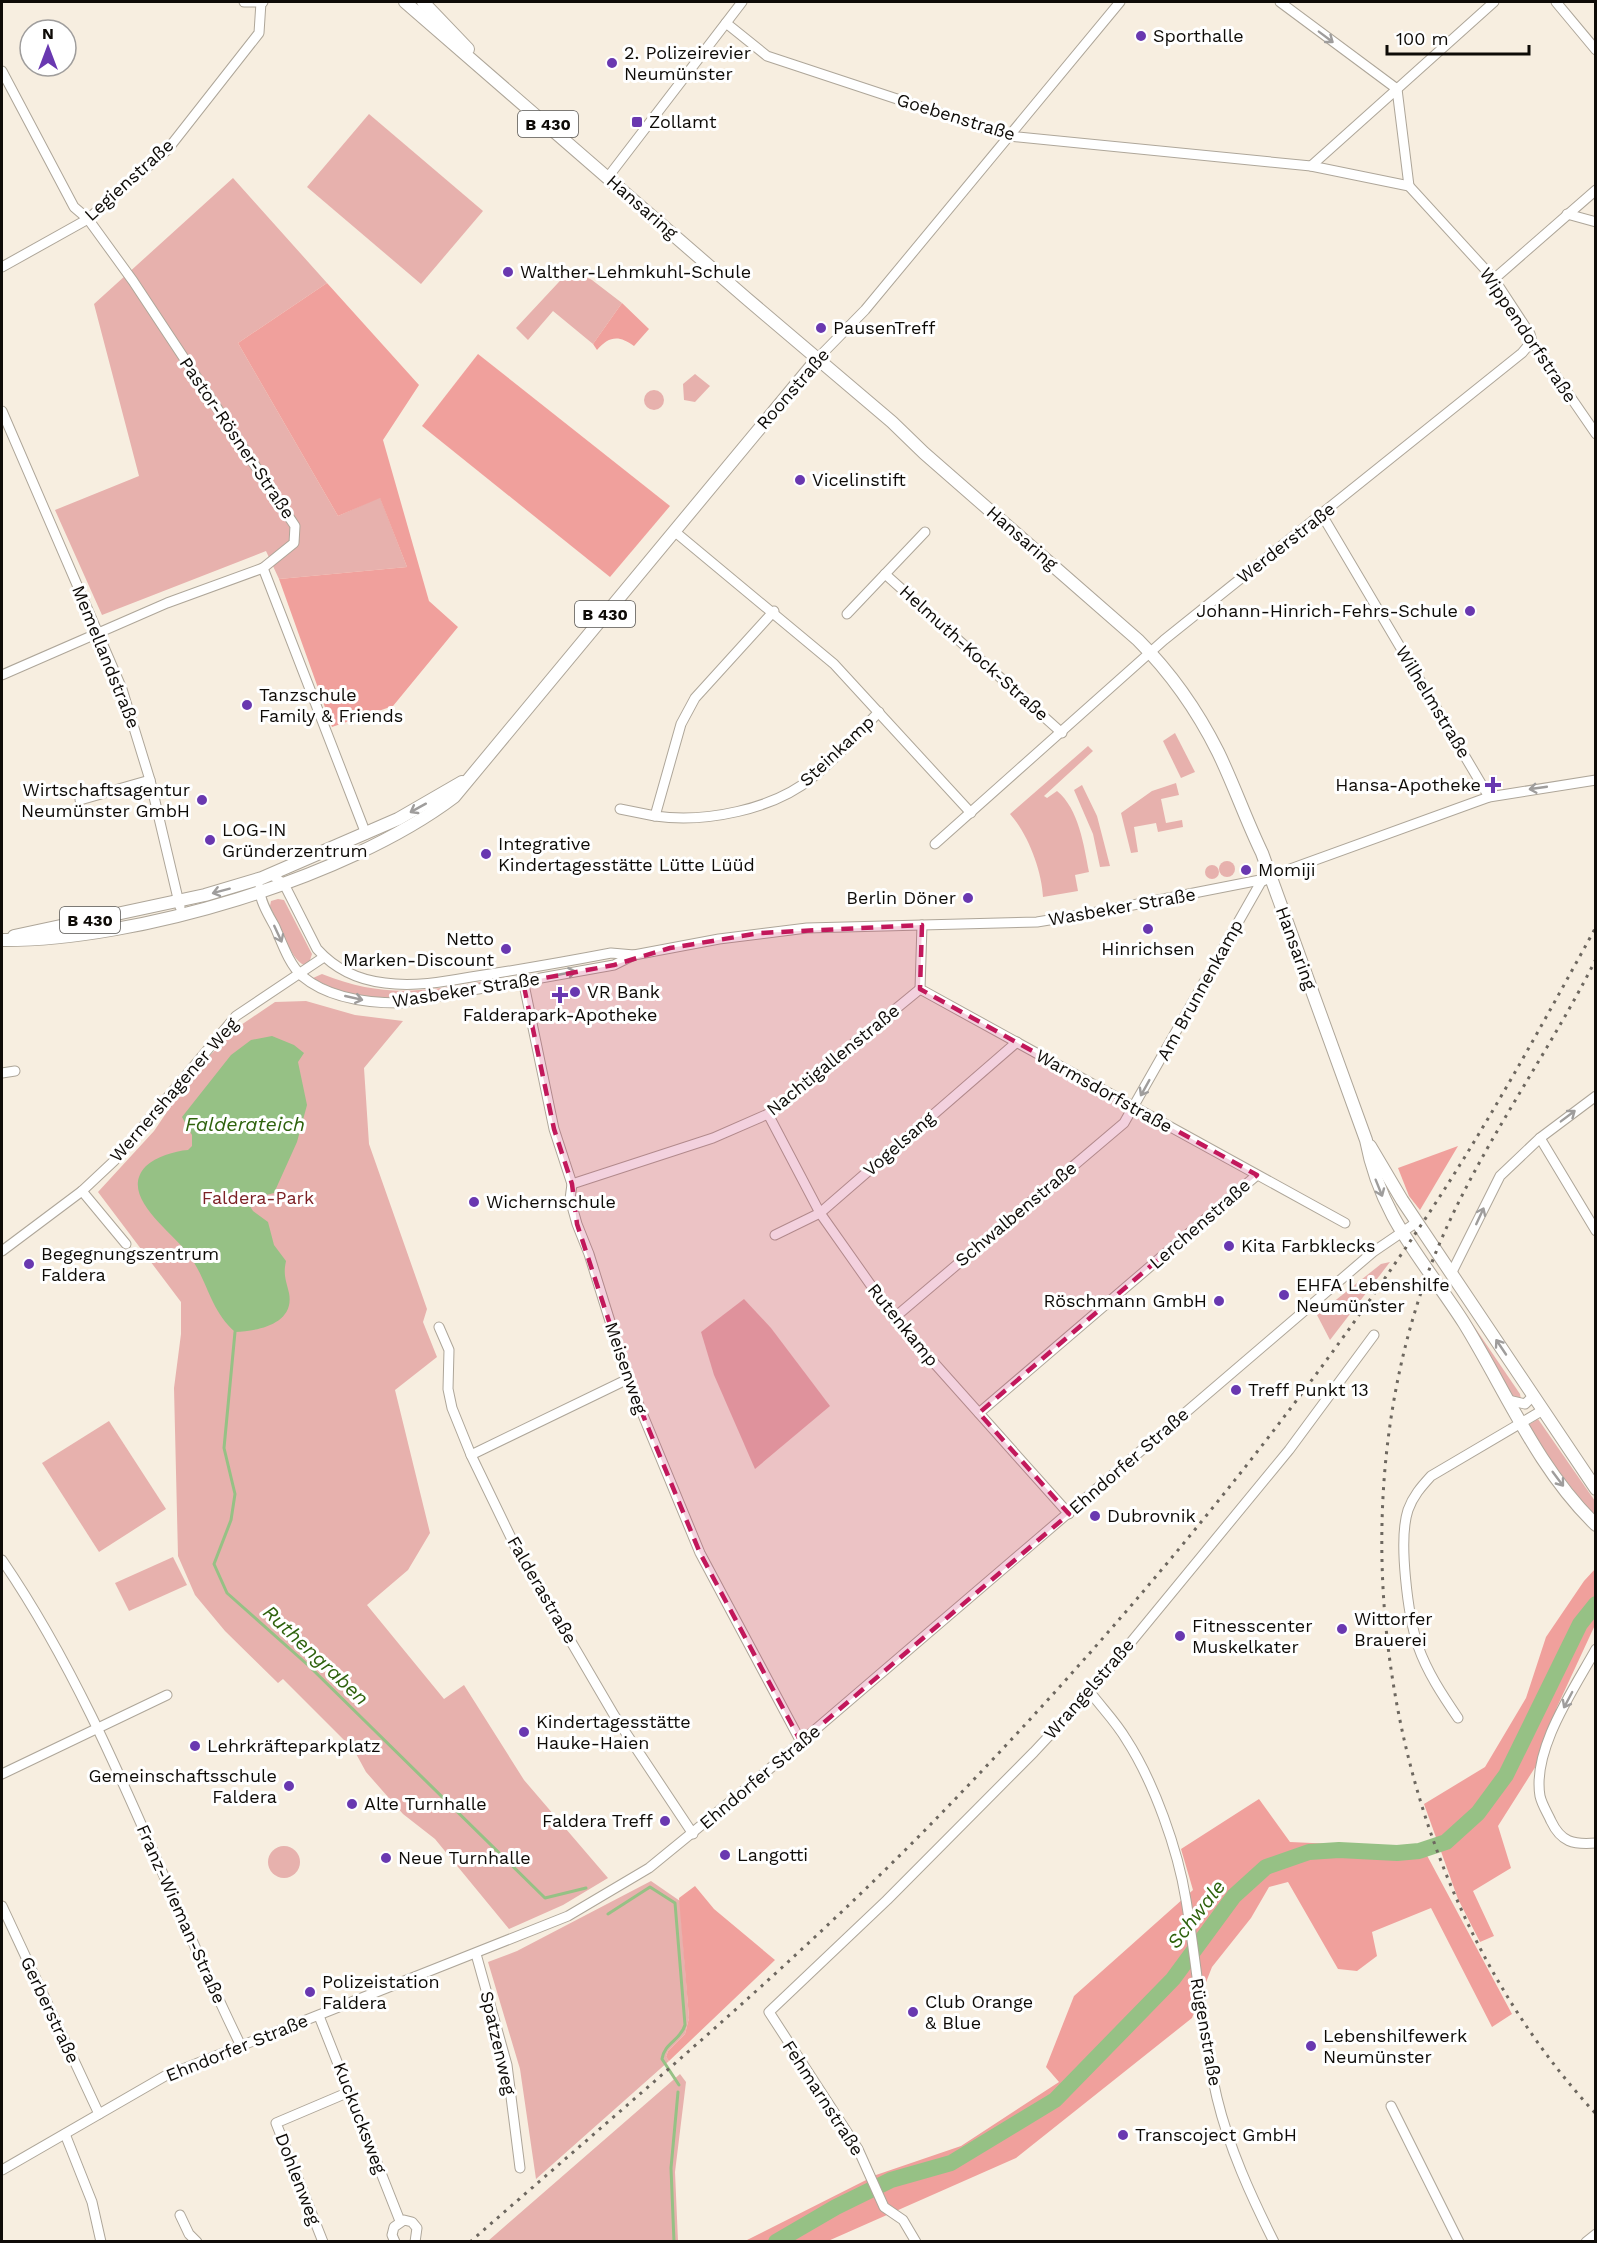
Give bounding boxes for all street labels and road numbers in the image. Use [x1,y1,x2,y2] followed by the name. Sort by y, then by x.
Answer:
[894,89,1018,145] street label: Goebenstraße
[518,111,578,137] road number: B 430
[80,134,178,225] street label: Legienstraße
[603,170,682,243] street label: Hansaring
[1475,263,1581,406] street label: Wippendorfstraße
[752,344,833,433] street label: Roonstraße
[175,353,299,522] street label: Pastor-Rösner-Straße
[1233,498,1339,587] street label: Werderstraße
[983,501,1062,574] street label: Hansaring
[896,580,1053,725] street label: Helmuth-Kock-Straße
[68,582,145,731] street label: Memellandstraße
[575,601,635,627] road number: B 430
[1392,642,1475,762] street label: Wilhelmstraße
[795,711,878,790] street label: Steinkamp
[1047,883,1197,930] street label: Wasbeker Straße
[1272,903,1321,993] street label: Hansaring
[60,907,120,933] road number: B 430
[1152,916,1247,1064] street label: Am Brunnenkamp
[391,967,541,1012] street label: Wasbeker Straße
[762,1000,903,1120] street label: Nachtigallenstraße
[105,1013,242,1166] street label: Wernershagener Weg
[1032,1044,1176,1137] street label: Warmsdorfstraße
[859,1107,939,1180] street label: Vogelsang
[951,1157,1081,1270] street label: Schwalbenstraße
[1145,1174,1254,1273] street label: Lerchenstraße
[864,1279,943,1370] street label: Rutenkamp
[601,1319,652,1417] street label: Meisenweg
[1065,1403,1193,1518] street label: Ehndorfer Straße
[503,1532,582,1647] street label: Falderastraße
[1039,1634,1138,1743] street label: Wrangelstraße
[695,1720,824,1833] street label: Ehndorfer Straße
[132,1821,230,2006] street label: Franz-Wieman-Straße
[17,1953,84,2066] street label: Gerberstraße
[1187,1976,1226,2088] street label: Rügenstraße
[476,1989,521,2097] street label: Spatzenweg
[163,2009,311,2086] street label: Ehndorfer Straße
[778,2036,868,2159] street label: Fehmarnstraße
[330,2059,391,2177] street label: Kuckucksweg
[271,2130,326,2228] street label: Dohlenweg

